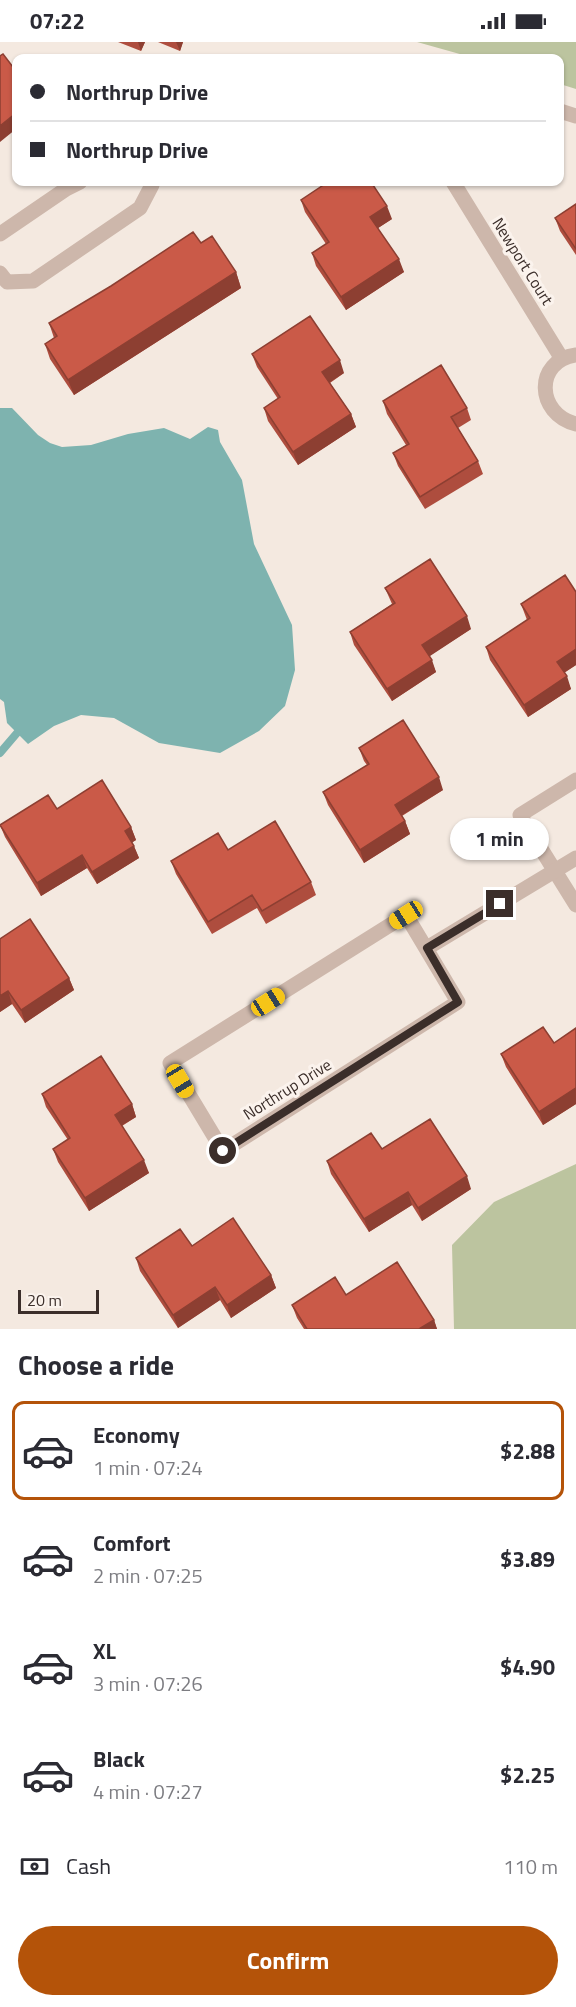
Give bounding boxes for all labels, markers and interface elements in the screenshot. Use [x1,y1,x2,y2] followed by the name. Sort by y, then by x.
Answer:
[30,4,85,38] text: 07:22
[66,75,208,109] text: Northrup Drive
[66,133,208,167] text: Northrup Drive
[487,213,560,310] street label: Newport Court
[450,817,550,859] callout: 1 min
[475,823,524,854] text: 1 min
[486,890,513,917] route end
[386,898,426,932] car
[248,985,288,1019] car
[238,1052,336,1126] street label: Northrup Drive
[163,1061,197,1101] car
[209,1137,236,1164] route start
[18,1287,99,1314] scale bar
[27,1288,62,1312] text: 20 m
[18,1344,174,1385] text: Choose a ride
[93,1418,180,1452] text: Economy
[21,1424,75,1478] icon: car
[500,1434,555,1468] text: $2.88
[93,1452,203,1483] text: 1 min · 07:24
[93,1526,171,1560] text: Comfort
[21,1532,75,1586] icon: car
[500,1542,555,1576] text: $3.89
[93,1560,203,1591] text: 2 min · 07:25
[93,1634,116,1668] text: XL
[21,1640,75,1694] icon: car
[500,1650,555,1684] text: $4.90
[93,1668,203,1699] text: 3 min · 07:26
[93,1742,145,1776] text: Black
[21,1748,75,1802] icon: car
[500,1758,555,1792] text: $2.25
[93,1776,203,1807] text: 4 min · 07:27
[66,1849,111,1883] text: Cash
[18,1850,51,1883] icon: cash
[503,1851,558,1882] text: 110 m
[18,1926,558,1995] button: Confirm

